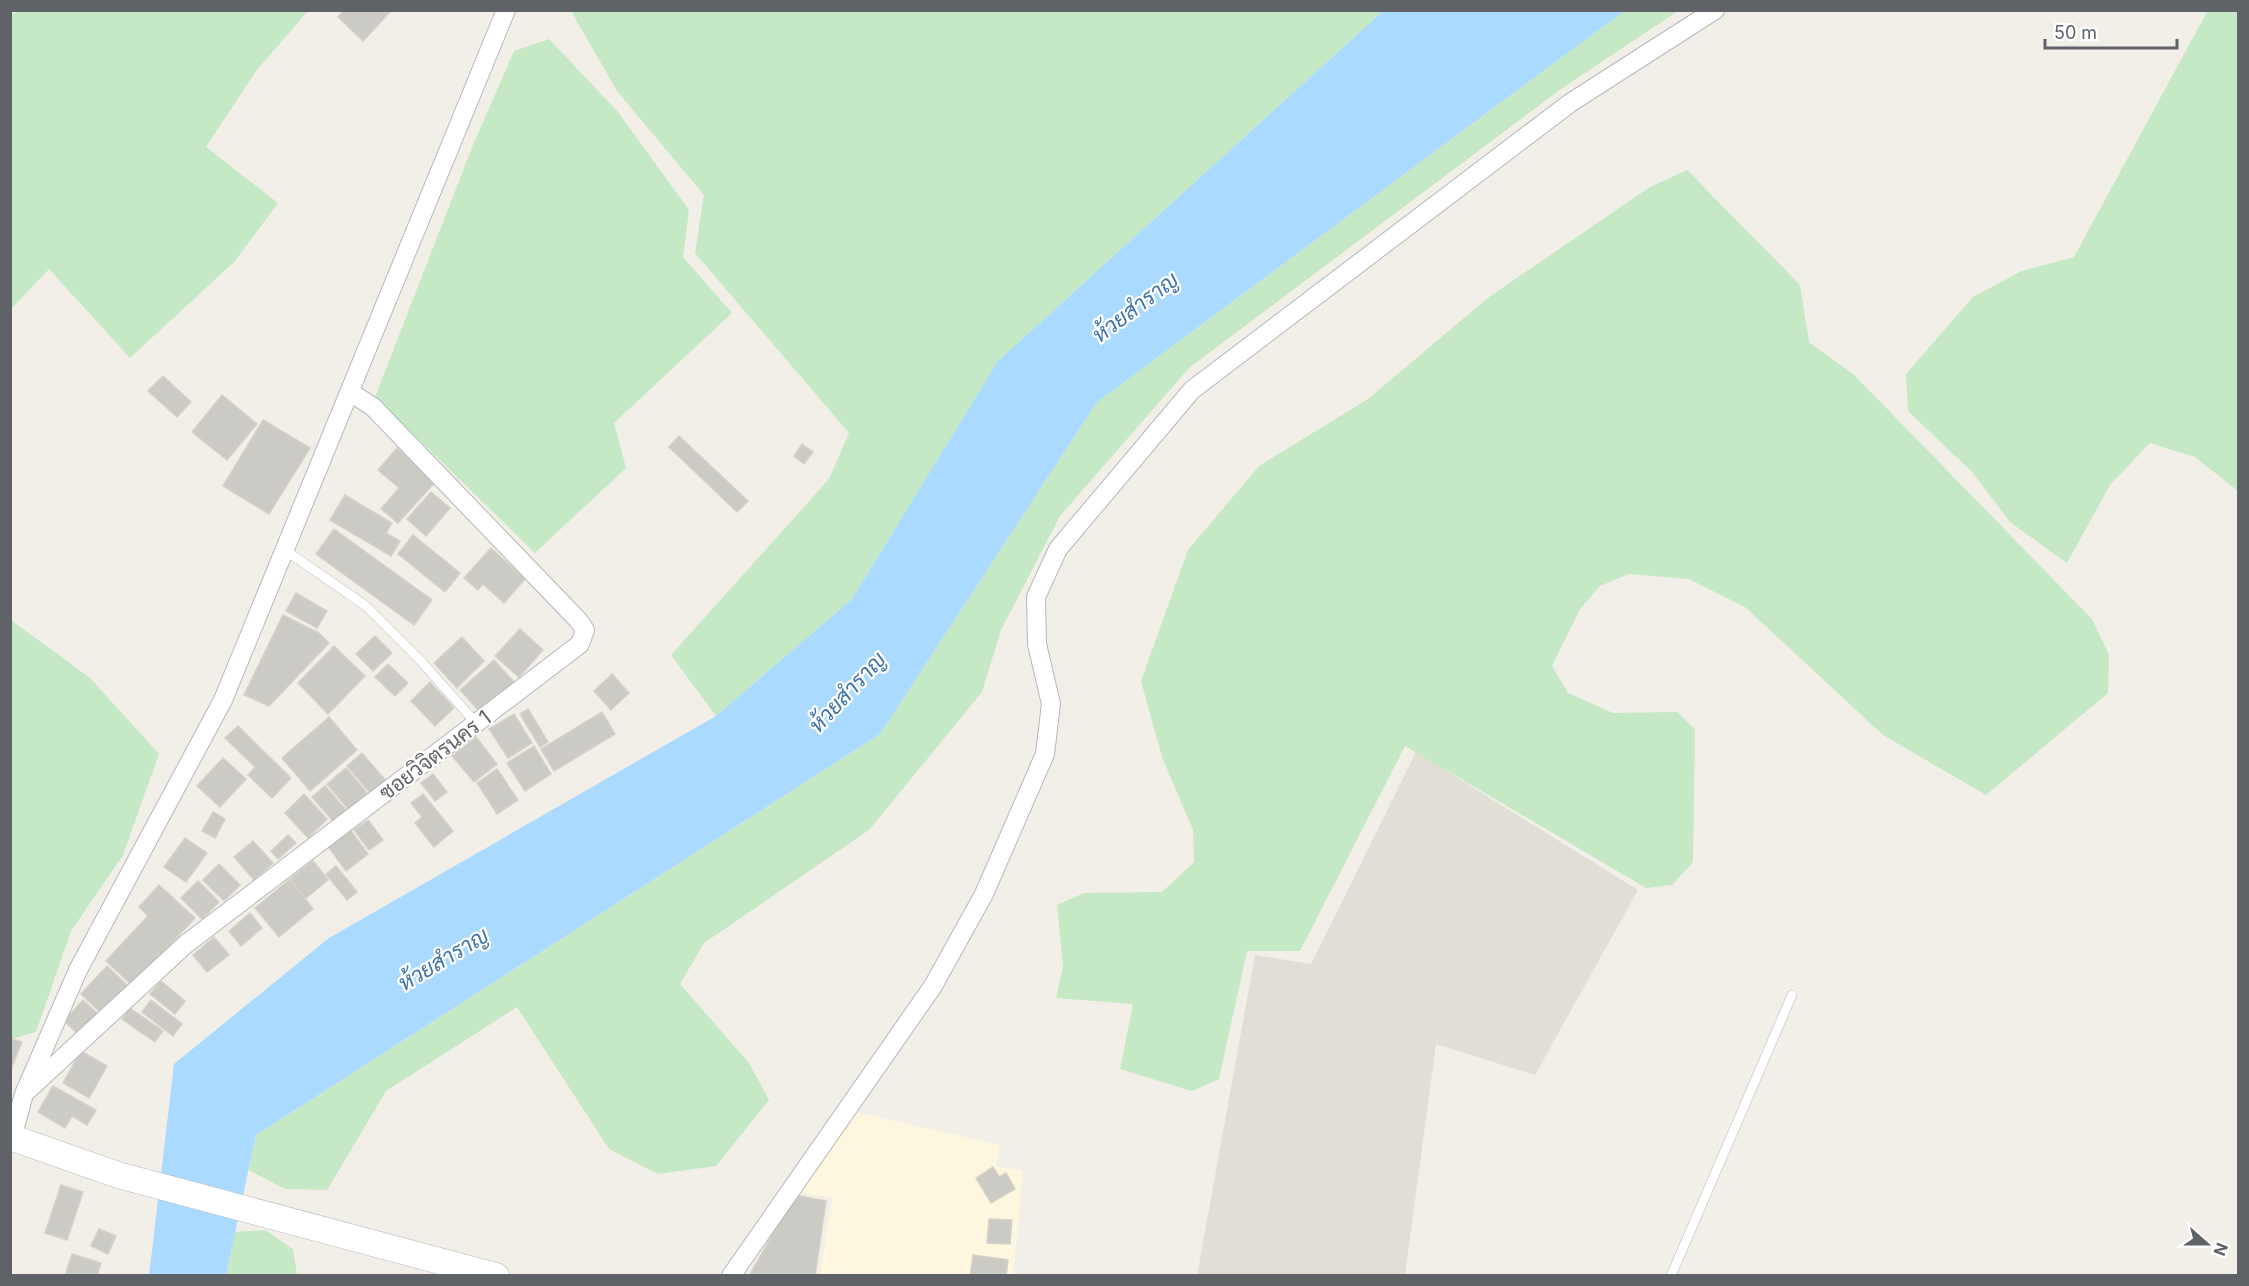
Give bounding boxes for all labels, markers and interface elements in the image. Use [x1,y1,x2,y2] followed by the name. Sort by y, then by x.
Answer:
[2045,12,2177,50] scale bar
[2054,22,2097,43] text: 50 m
[1087,266,1184,349] water label: ห้วยสำราญ
[803,646,892,738] water label: ห้วยสำราญ
[374,705,496,805] street label: ซอยวิจิตรนคร 1
[393,922,493,997] water label: ห้วยสำราญ
[2177,1214,2237,1274] north arrow
[2209,1240,2233,1259] text: N

